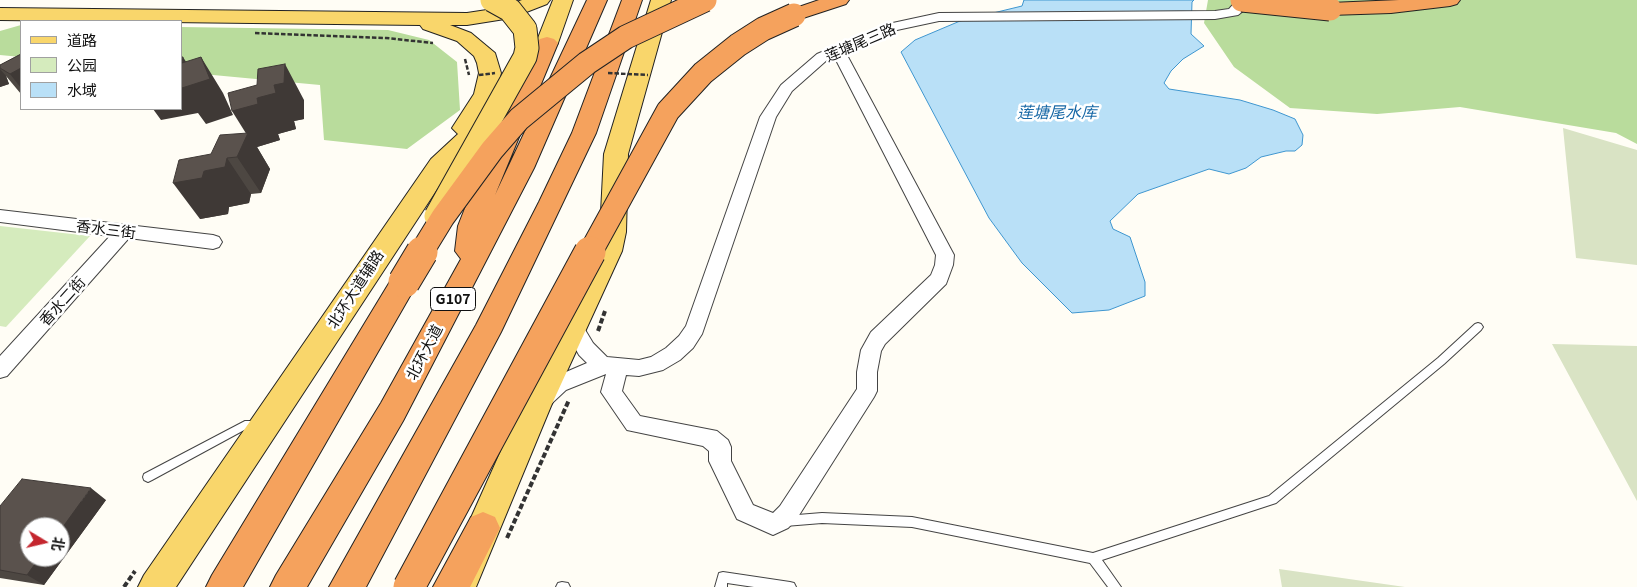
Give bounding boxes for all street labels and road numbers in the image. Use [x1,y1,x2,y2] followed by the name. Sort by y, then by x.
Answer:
[822,19,898,65] street label: 莲塘尾三路
[75,216,137,242] street label: 香水三街
[323,246,387,332] street label: 北环大道辅路
[35,273,89,329] street label: 香水二街
[430,288,476,310] road number: G107
[402,321,446,383] street label: 北环大道

